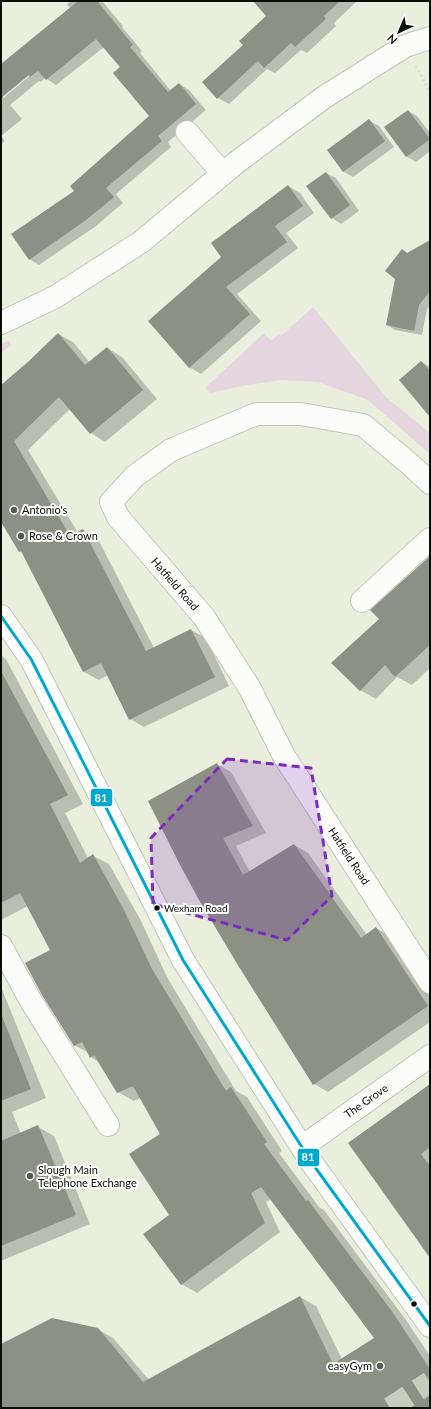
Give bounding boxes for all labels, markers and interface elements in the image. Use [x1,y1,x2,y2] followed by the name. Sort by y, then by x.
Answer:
[379,12,419,52] north arrow
[384,32,399,47] text: N
[22,503,68,516] place label: Antonio's
[9,505,19,515] marker: Antonio's
[29,529,98,542] place label: Rose & Crown
[16,531,26,541] marker: Rose & Crown
[149,555,202,613] street label: Hatfield Road
[90,788,113,807] line badge: 81
[95,791,107,804] text: 81
[326,825,373,887] street label: Hatfield Road
[164,902,228,914] place label: Wexham Road
[152,903,162,913] marker: Wexham Road
[341,1081,390,1120] street label: The Grove
[297,1148,320,1167] line badge: 81
[302,1150,314,1163] text: 81
[38,1163,137,1189] place label: Slough Main Telephone Exchange
[25,1171,35,1181] marker: Slough Main Telephone Exchange
[409,1299,419,1309] unlabelled marker
[328,1359,372,1372] place label: easyGym
[375,1361,385,1371] marker: easyGym

